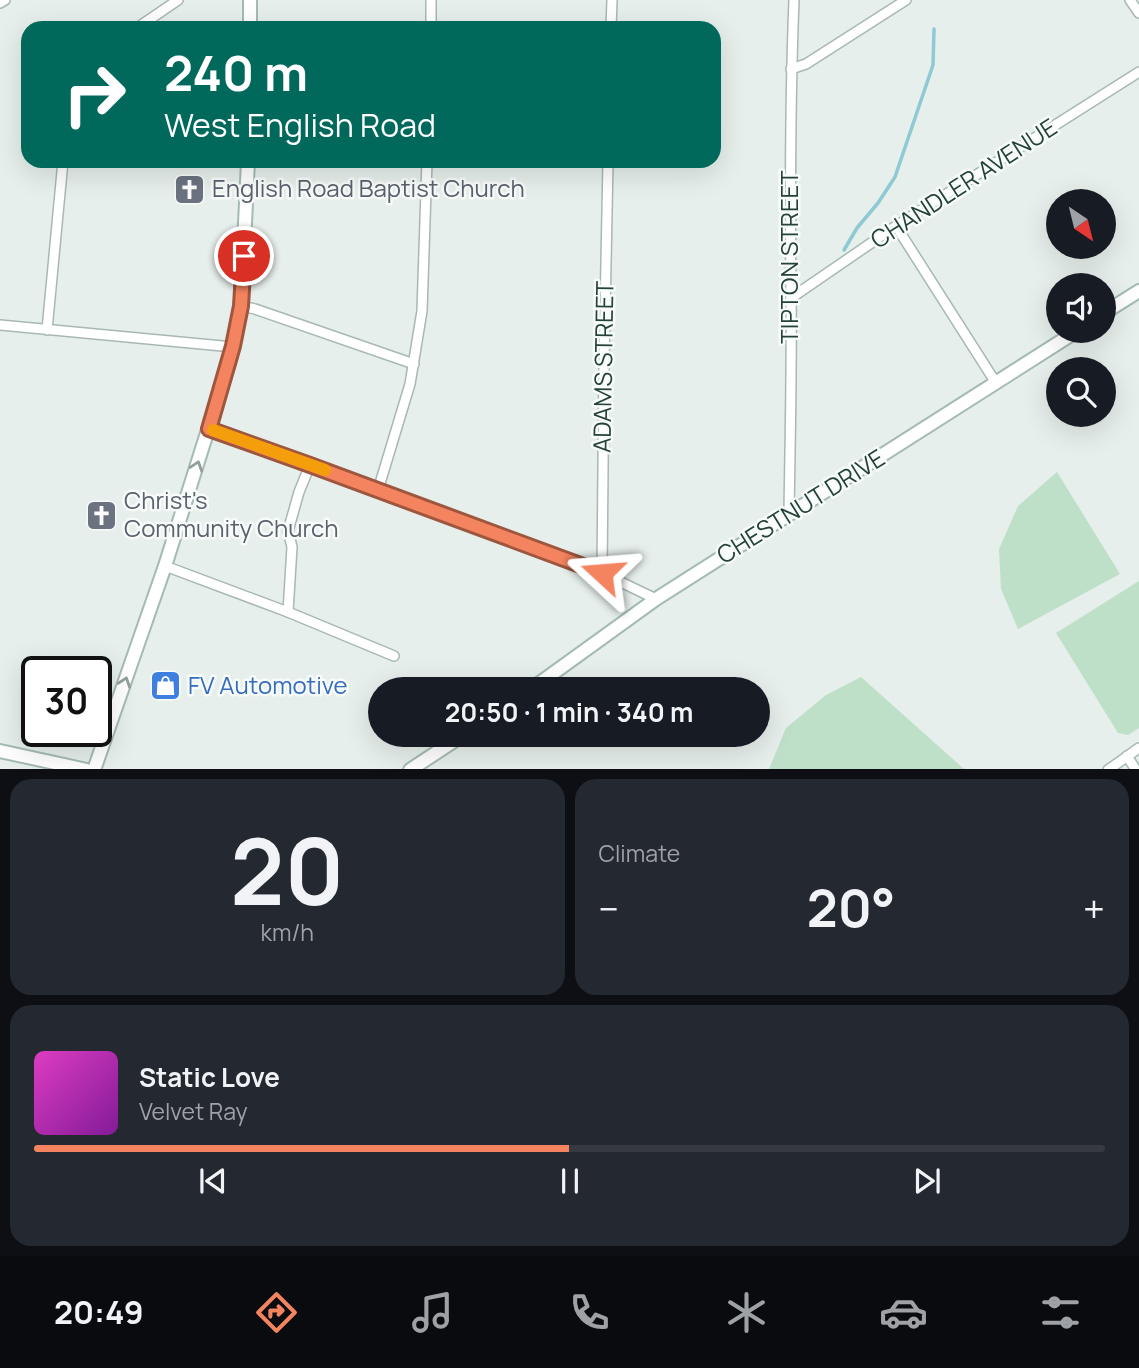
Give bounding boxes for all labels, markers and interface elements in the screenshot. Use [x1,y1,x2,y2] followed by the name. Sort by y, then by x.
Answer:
[164,39,308,106] text: 240 m
[49,49,140,140] icon: right
[164,103,436,147] text: West English Road
[864,110,1063,255] street label: CHANDLER AVENUE
[772,170,805,344] street label: TIPTON STREET
[212,171,525,204] place label: English Road Baptist Church
[172,172,206,206] church icon: English Road Baptist Church
[1046,189,1116,259] north arrow
[1046,189,1116,427] map controls
[214,226,274,286] pin
[225,237,263,275] icon: arrive
[1046,273,1116,343] button: sound
[585,280,621,453] street label: ADAMS STREET
[1046,357,1116,427] button: search
[710,441,891,571] street label: CHESTNUT DRIVE
[189,461,203,473] one-way arrow
[124,483,339,544] place label: Christ's Community Church
[84,498,118,532] church icon: Christ's Community Church
[565,536,639,610] position arrow
[21,656,112,747] speed limit sign: 30
[188,668,348,701] place label: FV Automotive
[148,669,182,703] shop icon: FV Automotive
[117,676,131,689] one-way arrow
[445,694,693,730] text: 20:50 · 1 min · 340 m
[230,808,344,932] text: 20
[599,837,680,869] text: Climate
[807,872,895,943] text: 20°
[599,882,619,934] text: −
[1083,882,1105,934] text: +
[261,916,314,948] text: km/h
[139,1059,280,1095] text: Static Love
[139,1095,248,1127] text: Velvet Ray
[194,1162,232,1200] icon: previous
[551,1162,589,1200] icon: pause
[908,1162,946,1200] icon: next
[252,1288,301,1337] icon: directions
[408,1288,457,1337] icon: music
[565,1288,614,1337] icon: phone
[722,1288,771,1337] icon: climate
[879,1288,928,1337] icon: car
[1036,1288,1085,1337] icon: filters
[54,1290,144,1334] text: 20:49

